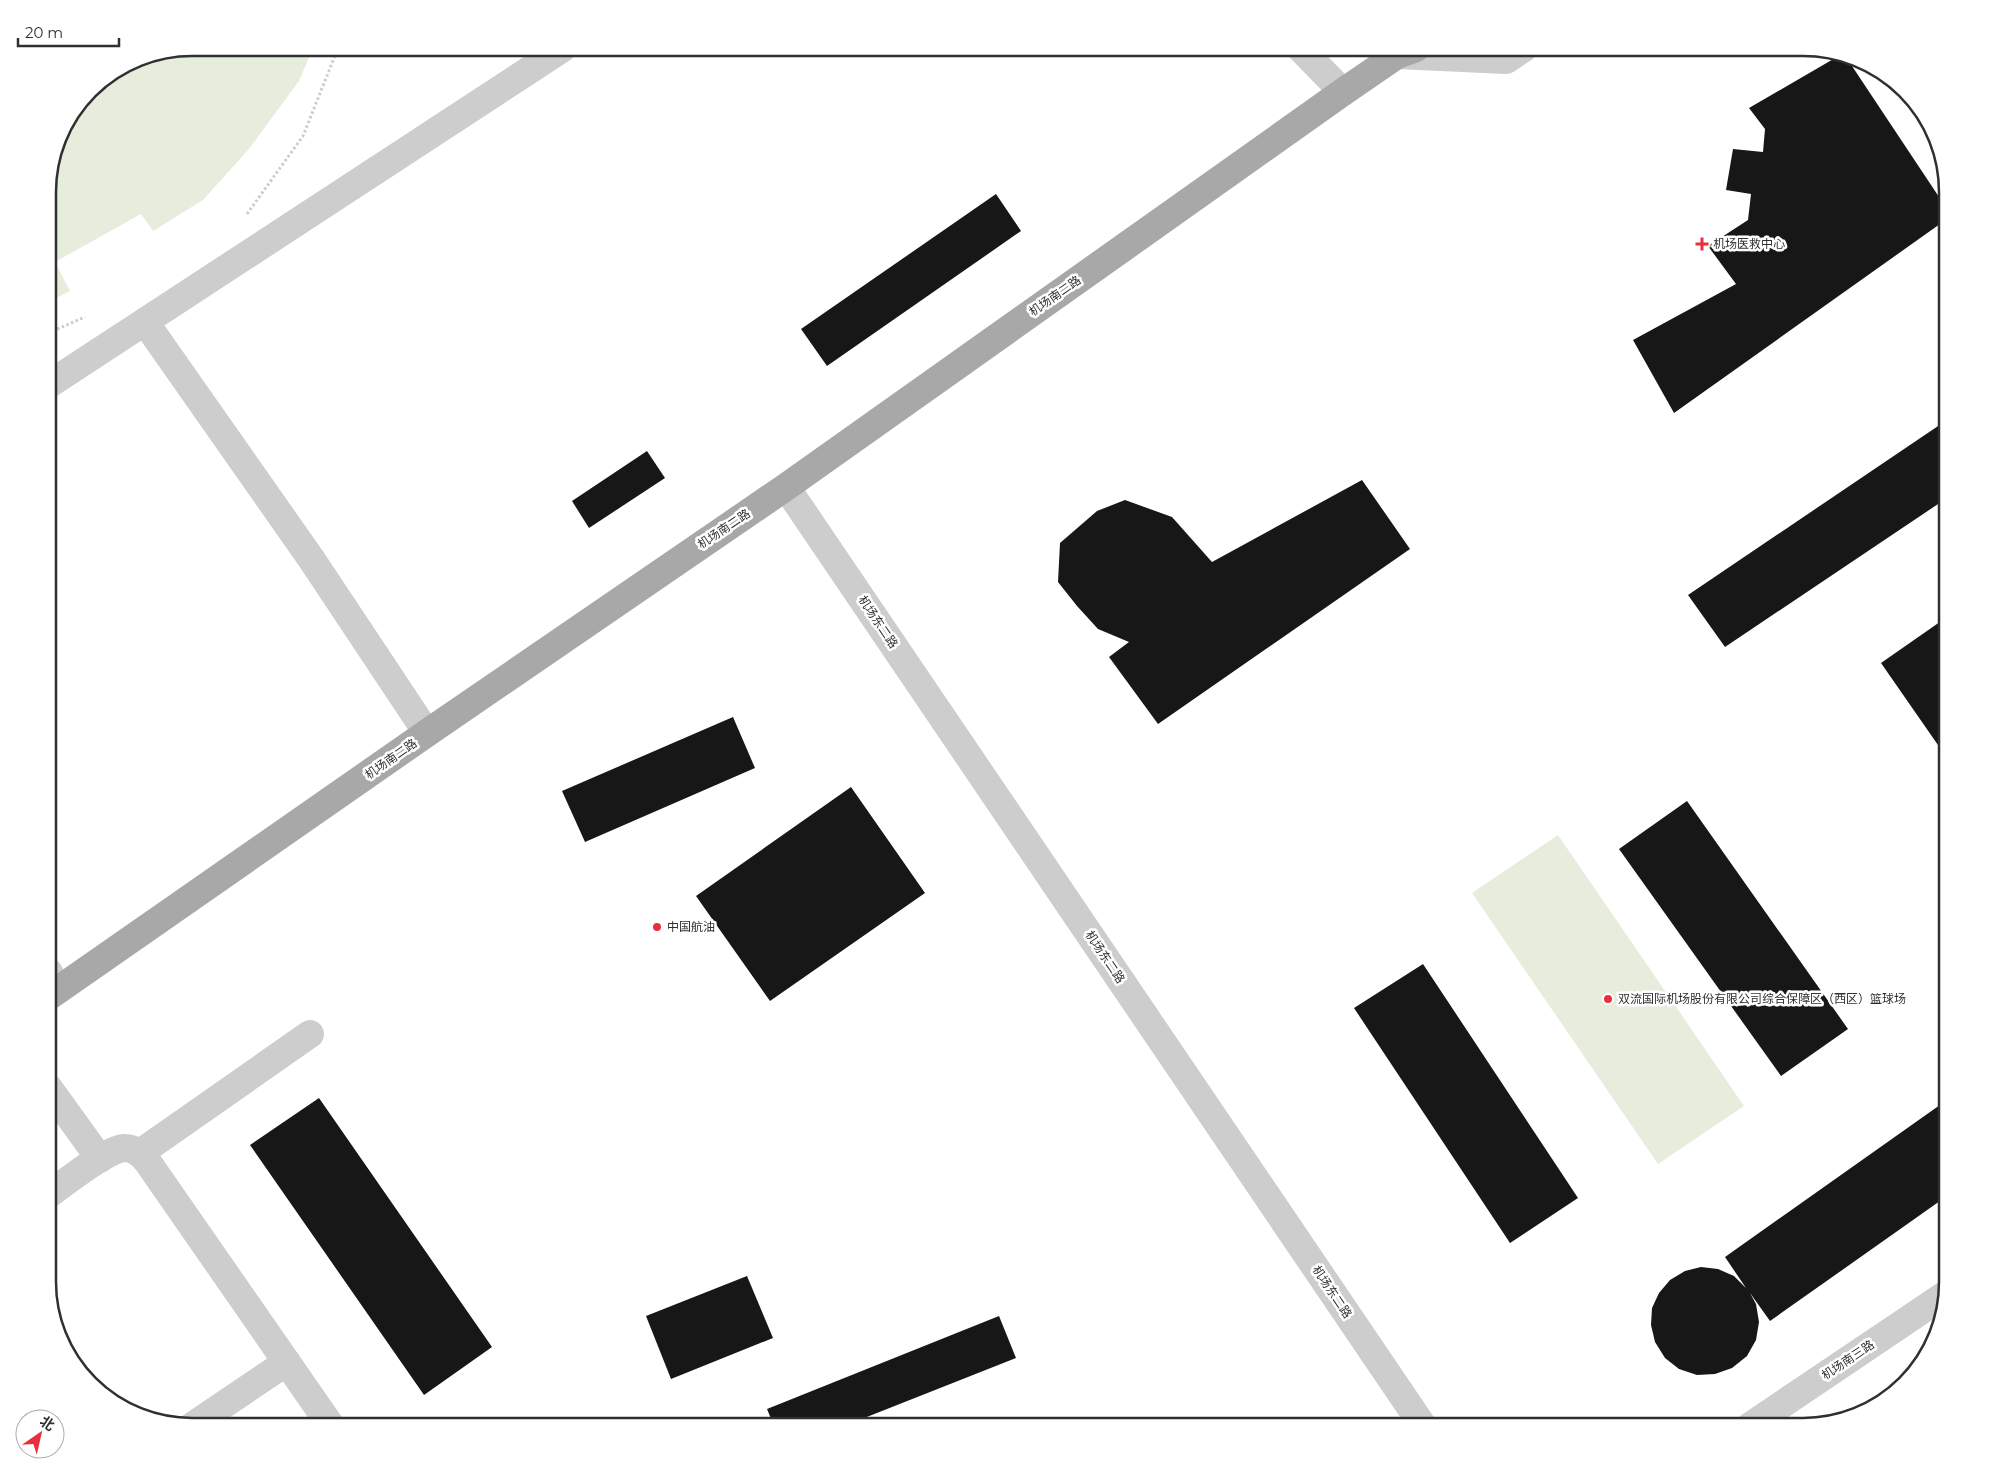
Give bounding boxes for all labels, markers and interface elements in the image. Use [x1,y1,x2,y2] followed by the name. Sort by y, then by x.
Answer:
[18,15,119,47] scale bar
[25,23,63,42] text: 20 m
[1713,236,1785,251] place label: 机场医救中心
[1695,237,1709,251] marker: 机场医救中心
[1026,272,1084,319] street label: 机场南二路
[695,506,753,552] street label: 机场南二路
[855,593,901,651] street label: 机场东二路
[362,735,420,782] street label: 机场南二路
[667,919,715,934] place label: 中国航油
[651,921,663,933] marker: 中国航油
[1082,928,1128,986] street label: 机场东二路
[1618,991,1906,1006] place label: 双流国际机场股份有限公司综合保障区（西区）篮球场
[1602,993,1614,1005] marker: 双流国际机场股份有限公司综合保障区（西区）篮球场
[1309,1263,1355,1321] street label: 机场东二路
[1819,1337,1877,1383] street label: 机场南三路
[15,1409,65,1459] north arrow
[36,1412,58,1435] text: 北

